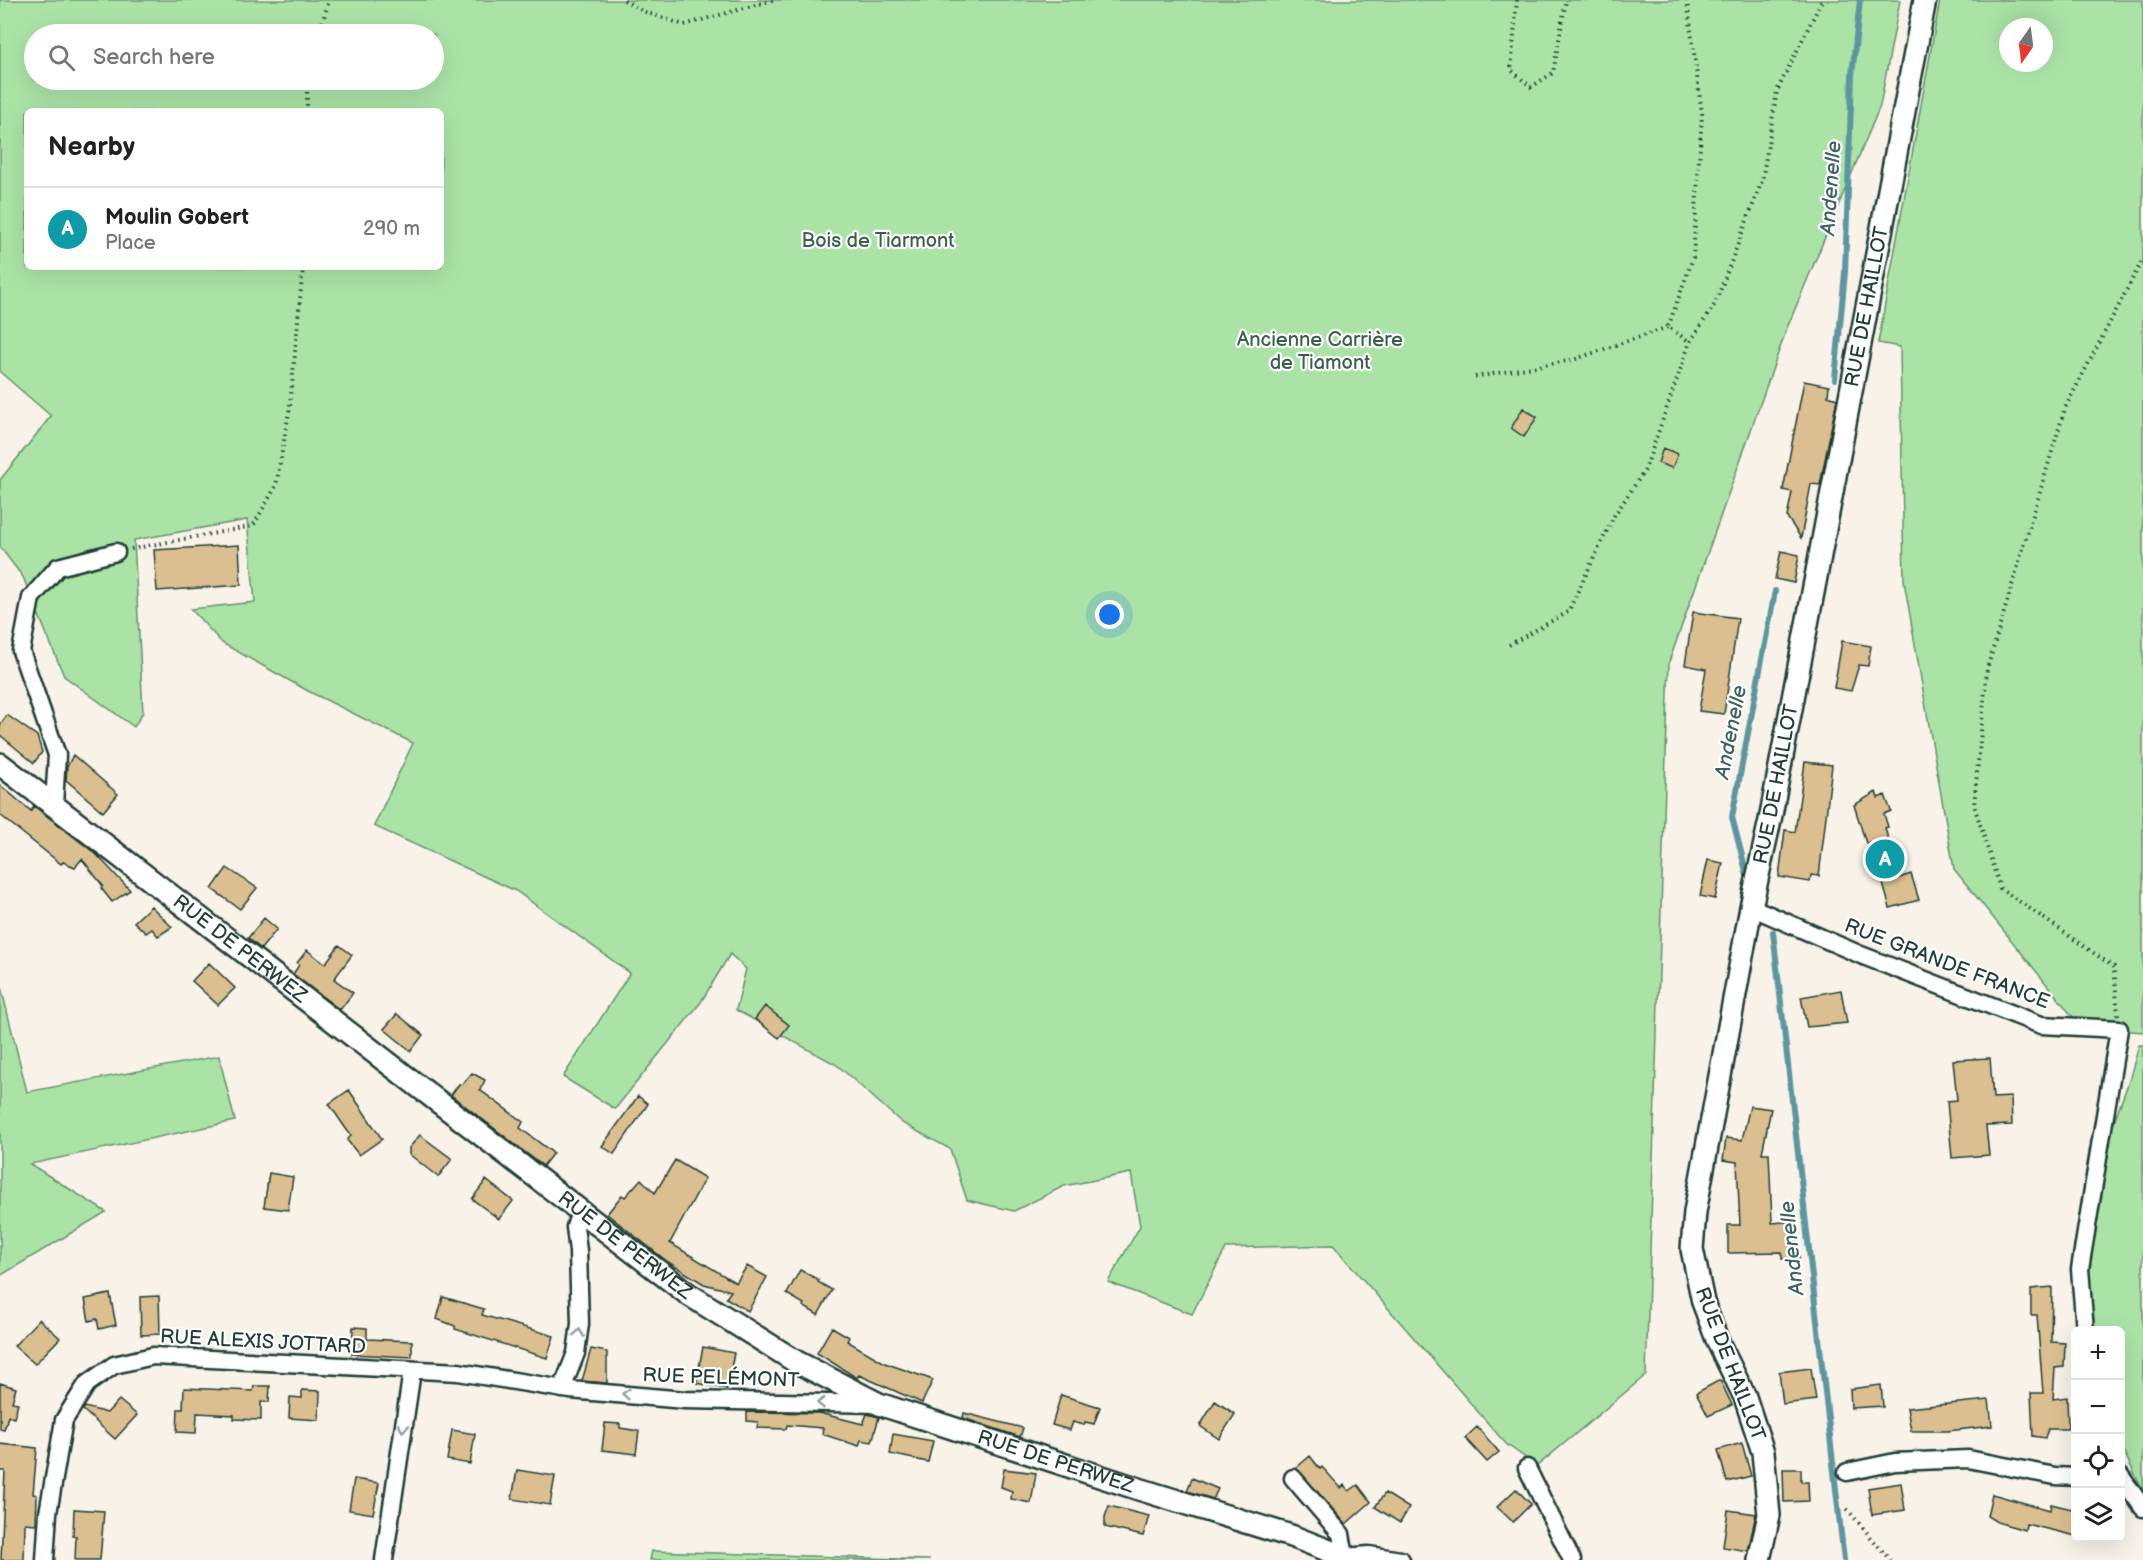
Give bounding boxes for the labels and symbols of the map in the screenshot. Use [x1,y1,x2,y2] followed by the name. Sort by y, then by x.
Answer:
[1999,18,2053,72] north arrow
[1815,140,1847,237] water label: Andenelle
[1840,225,1894,389] street label: RUE DE HAILLOT
[802,229,954,253] park label: Bois de Tiarmont
[1237,328,1403,375] park label: Ancienne Carrière de Tiamont
[1095,600,1124,629] your location
[1710,683,1752,782] water label: Andenelle
[1749,702,1804,866] street label: RUE DE HAILLOT
[1866,836,1904,882] pin: A
[168,890,313,1009] street label: RUE DE PERWEZ
[1841,914,2053,1014] street label: RUE GRANDE FRANCE
[553,1186,698,1305] street label: RUE DE PERWEZ
[1775,1200,1809,1297] water label: Andenelle
[1690,1284,1770,1444] street label: RUE DE HAILLOT
[159,1325,367,1359] street label: RUE ALEXIS JOTTARD
[572,1328,584,1338] one-way arrow
[642,1362,800,1393] street label: RUE PELÉMONT
[621,1388,630,1401] one-way arrow
[816,1396,825,1409] one-way arrow
[398,1424,410,1433] one-way arrow
[975,1425,1138,1499] street label: RUE DE PERWEZ

